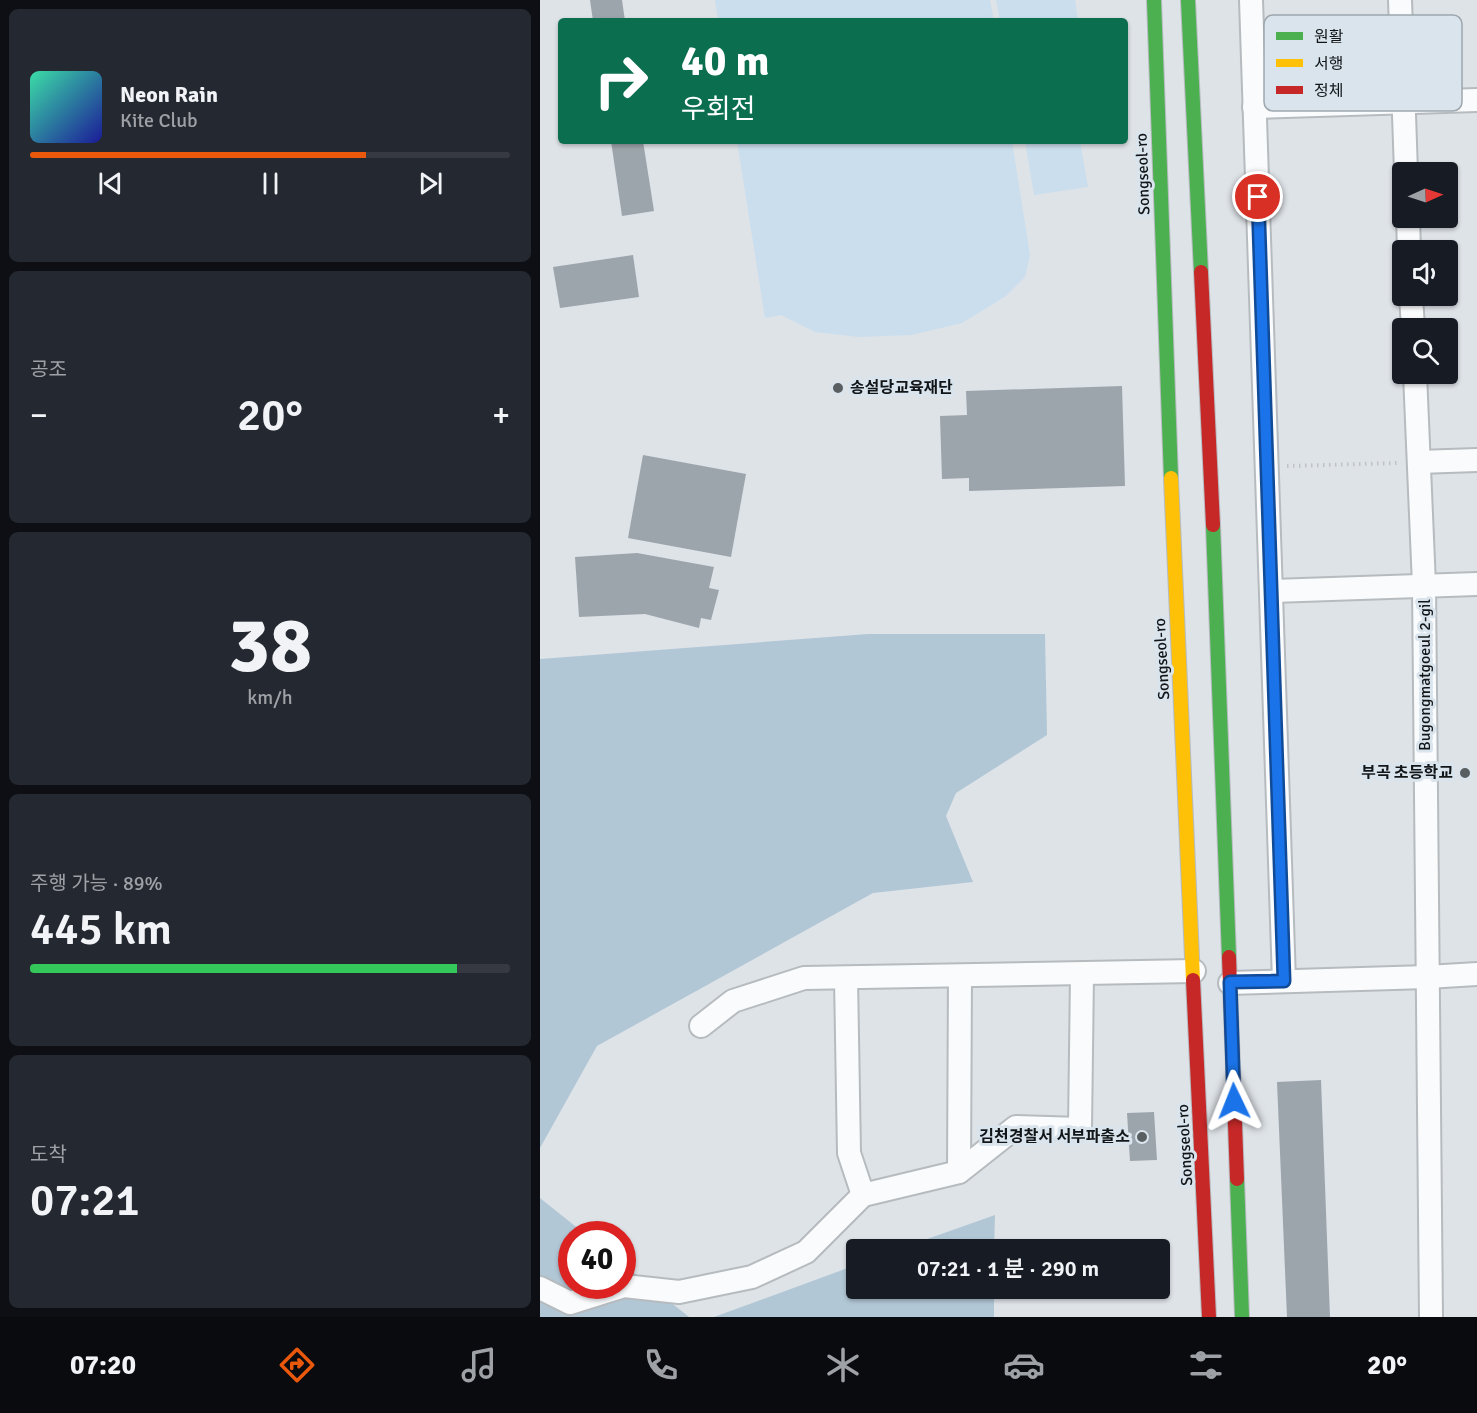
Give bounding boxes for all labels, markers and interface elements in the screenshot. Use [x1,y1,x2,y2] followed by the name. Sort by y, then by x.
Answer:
[1264,15,1462,111] legend
[1314,27,1344,47] text: 원활
[681,36,770,87] text: 40 m
[582,42,660,120] icon: right
[1314,54,1343,74] text: 서행
[120,81,218,108] text: Neon Rain
[1314,81,1343,101] text: 정체
[681,93,756,126] text: 우회전
[120,108,198,133] text: Kite Club
[1132,133,1154,215] street label: Songseol-ro
[1392,162,1458,228] north arrow
[1392,162,1458,384] map controls
[94,167,127,200] icon: previous
[254,167,287,200] icon: pause
[414,167,447,200] icon: next
[1232,171,1283,222] pin
[1241,180,1274,213] icon: arrive
[1392,240,1458,306] button: sound
[1392,318,1458,384] button: search
[30,357,67,382] text: 공조
[850,378,953,398] place label: 송설당교육재단
[831,381,845,395] marker: 송설당교육재단
[237,388,303,443] text: 20°
[30,395,48,436] text: −
[492,395,510,436] text: +
[228,598,312,694] text: 38
[1415,599,1435,751] street label: Bugongmatgoeul 2-gil
[1150,618,1174,700] street label: Songseol-ro
[247,685,293,710] text: km/h
[1361,763,1453,783] place label: 부곡 초등학교
[1458,766,1472,780] marker: 부곡 초등학교
[30,871,163,896] text: 주행 가능 · 89%
[30,902,172,957] text: 445 km
[1202,1069,1266,1133] position arrow
[1173,1104,1197,1186] street label: Songseol-ro
[979,1127,1130,1147] place label: 김천경찰서 서부파출소
[1135,1130,1149,1144] marker: 김천경찰서 서부파출소
[30,1142,67,1167] text: 도착
[30,1173,140,1228] text: 07:21
[558,1221,636,1299] speed limit sign: 40
[917,1255,1099,1282] text: 07:21 · 1 분 · 290 m
[276,1344,318,1386] icon: directions
[458,1344,500,1386] icon: music
[640,1344,682,1386] icon: phone
[822,1344,864,1386] icon: climate
[1003,1344,1045,1386] icon: car
[1185,1344,1227,1386] icon: filters
[70,1349,136,1382] text: 07:20
[1367,1349,1407,1382] text: 20°

